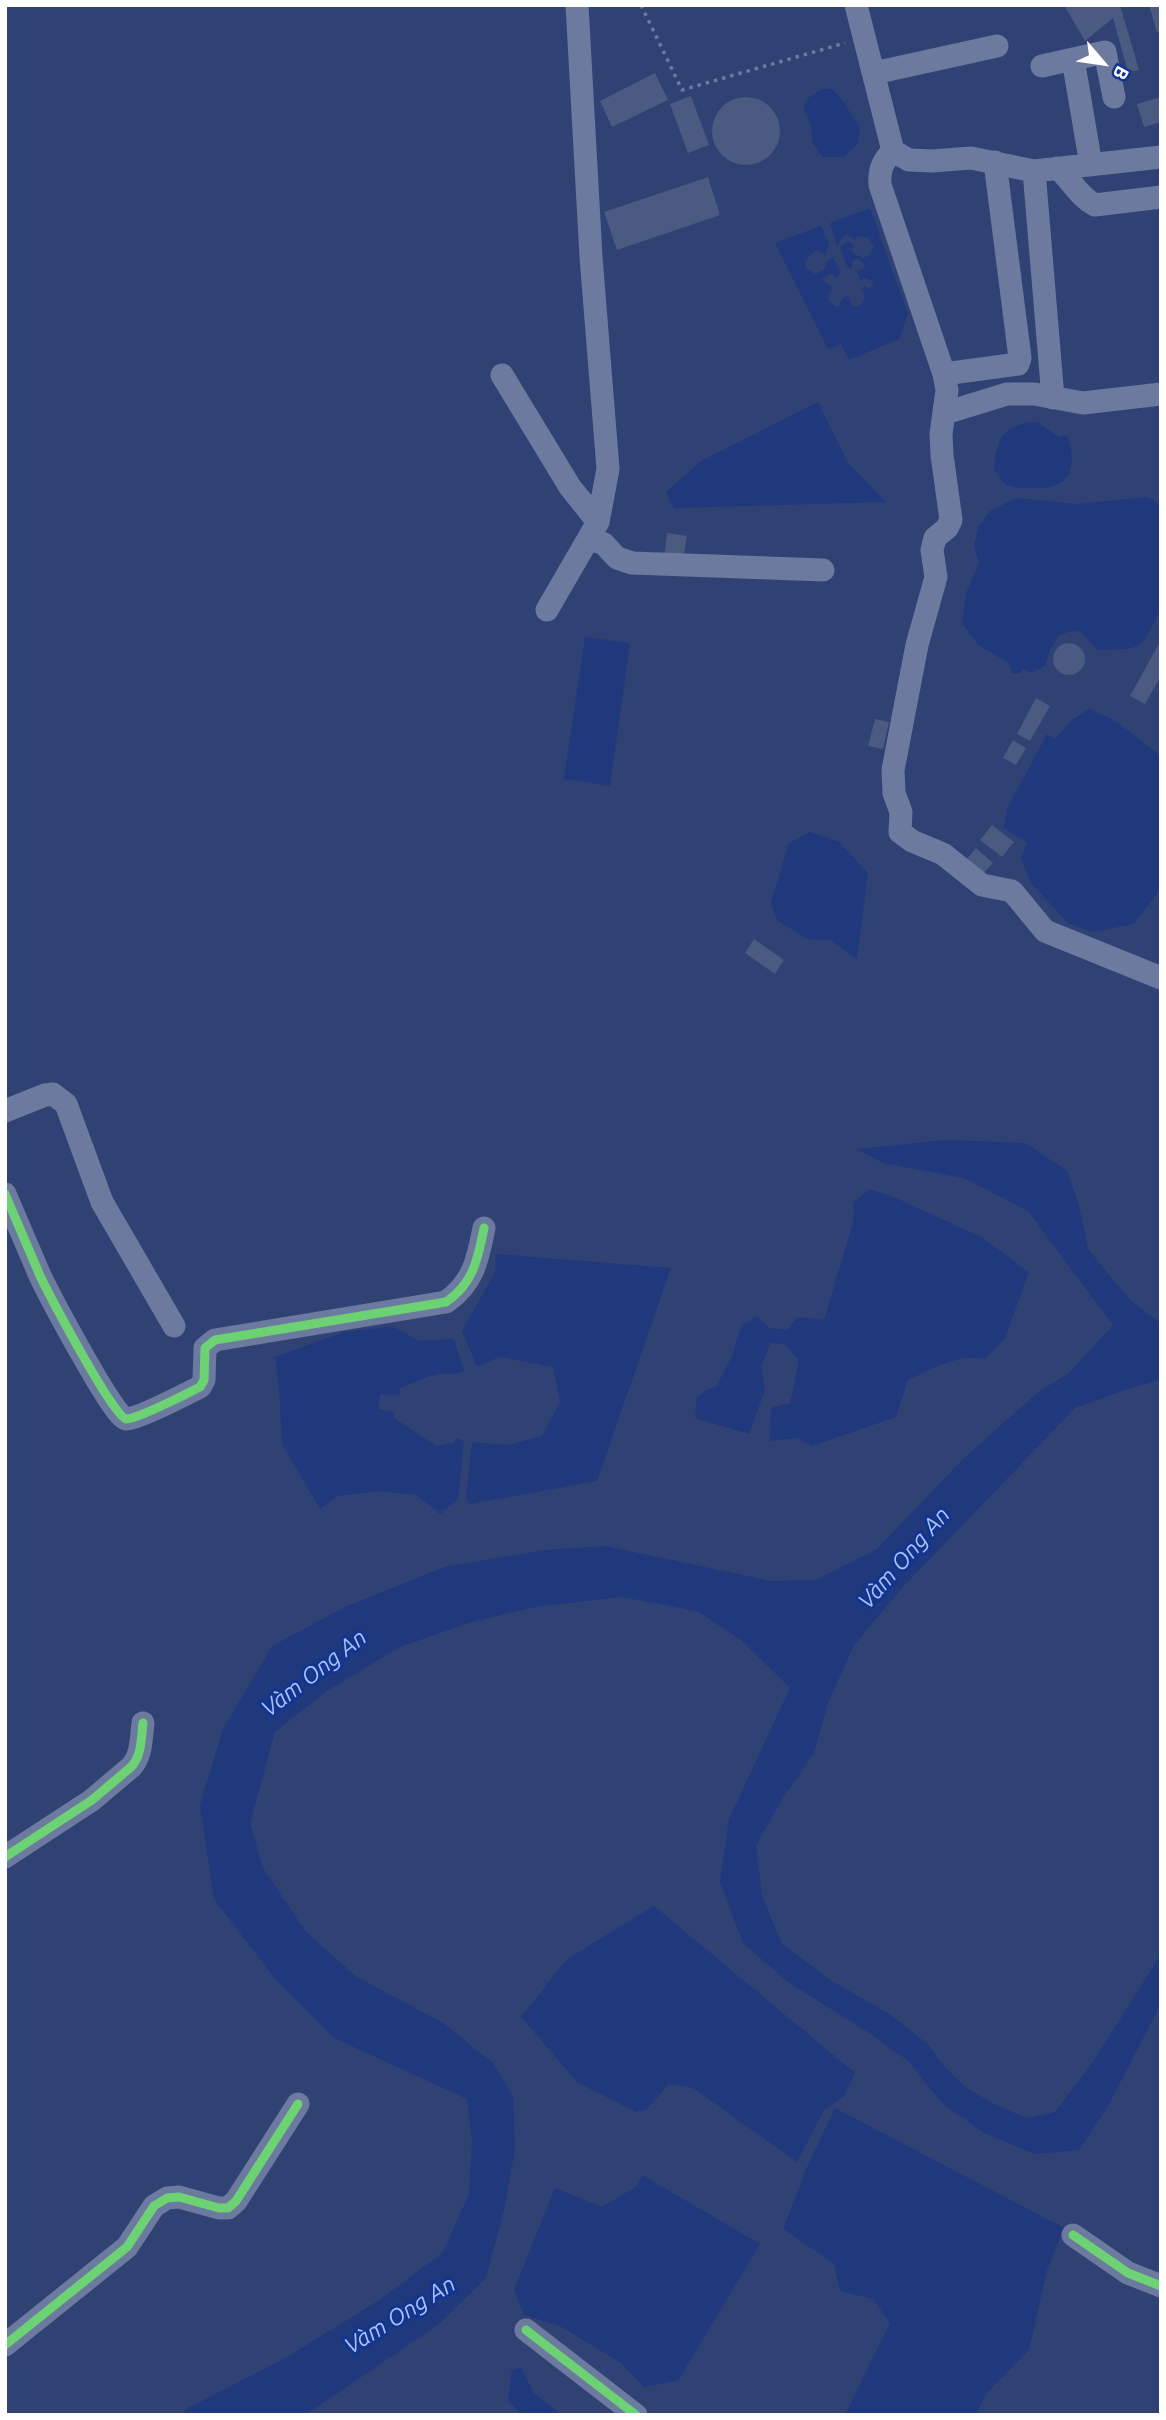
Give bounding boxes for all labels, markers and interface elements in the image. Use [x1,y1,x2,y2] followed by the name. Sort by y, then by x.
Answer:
[1068,28,1138,98] north arrow
[1109,62,1134,84] text: B
[852,1501,956,1615] water label: Vàm Ong An
[256,1623,372,1723] water label: Vàm Ong An
[339,2270,461,2360] water label: Vàm Ong An

